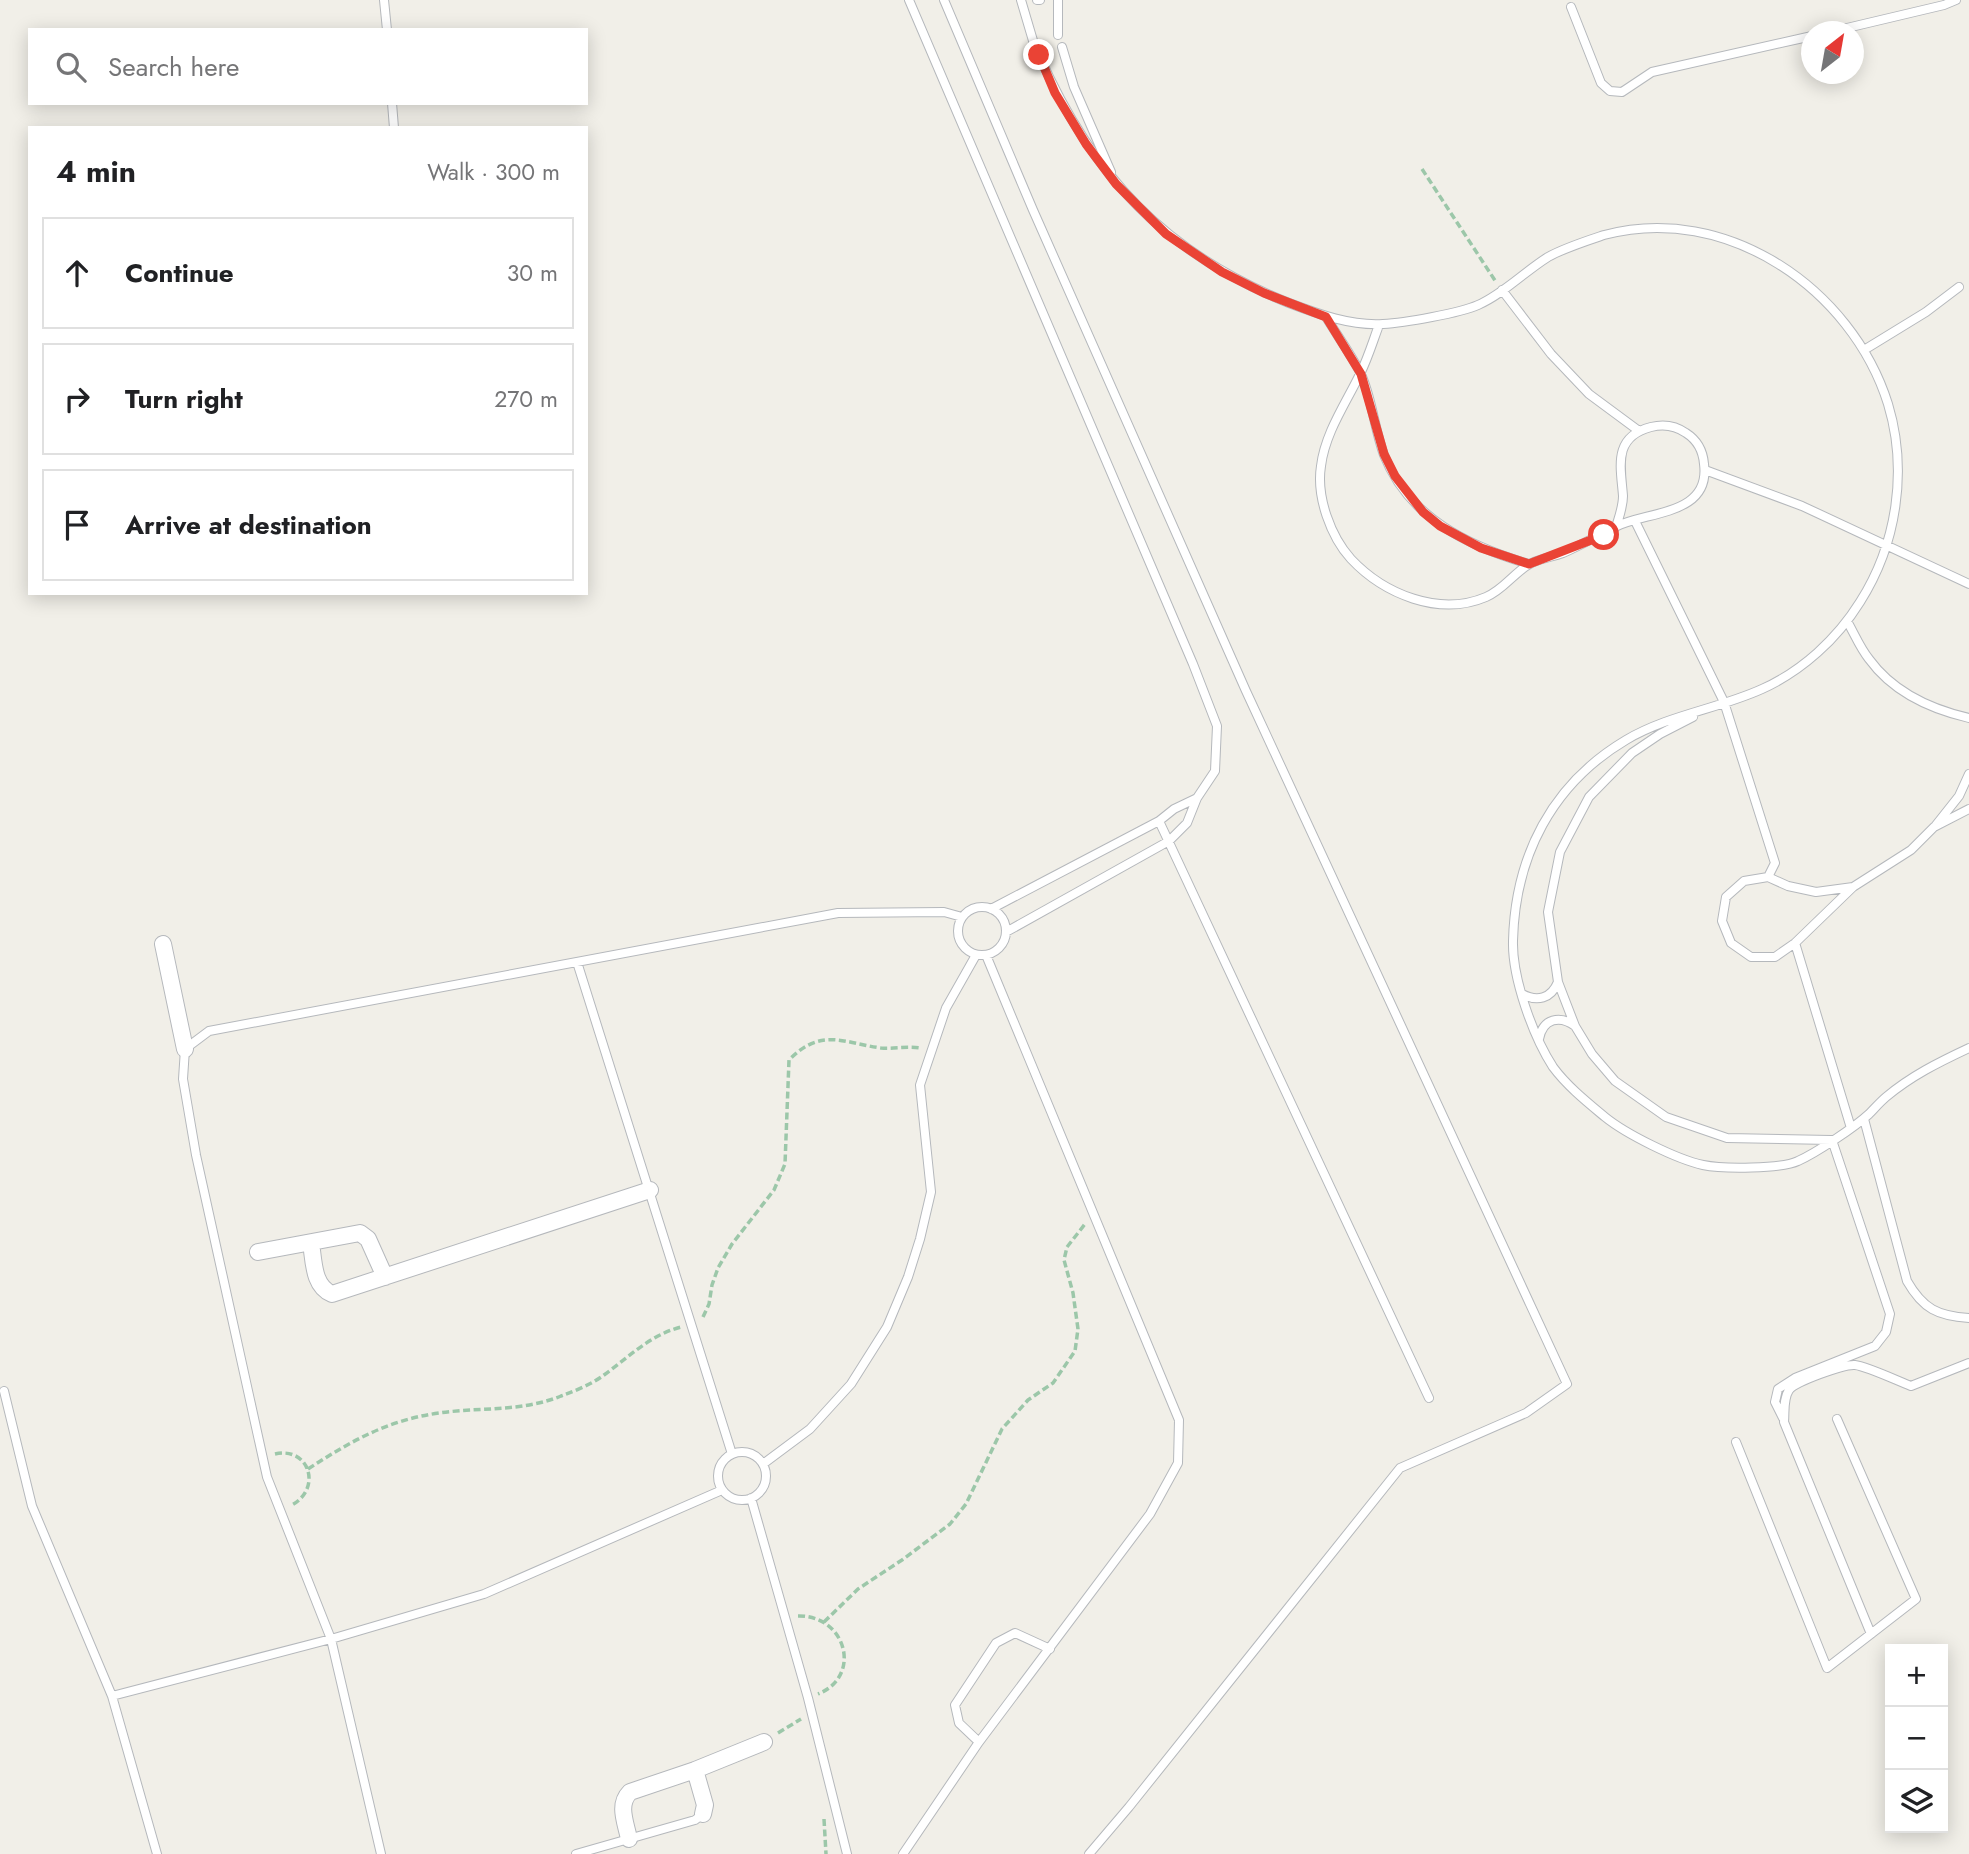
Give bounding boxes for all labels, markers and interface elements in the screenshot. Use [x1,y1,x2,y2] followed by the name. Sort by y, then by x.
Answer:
[1801,21,1864,84] north arrow
[28,28,588,105] search box
[1023,39,1054,70] route end
[52,48,90,86] icon: search
[108,48,240,86] text: Search here
[56,150,136,193] text: 4 min
[427,155,560,189] text: Walk · 300 m
[58,254,96,292] icon: ahead
[125,254,234,292] text: Continue
[507,256,558,290] text: 30 m
[58,380,96,418] icon: right
[125,380,243,418] text: Turn right
[494,382,558,416] text: 270 m
[58,506,96,544] icon: arrive
[125,506,372,544] text: Arrive at destination
[1588,519,1619,550] route start
[1885,1644,1948,1833] map controls
[1885,1644,1948,1707] button: +
[1885,1707,1948,1770] button: −
[1885,1770,1948,1833] button: layers

